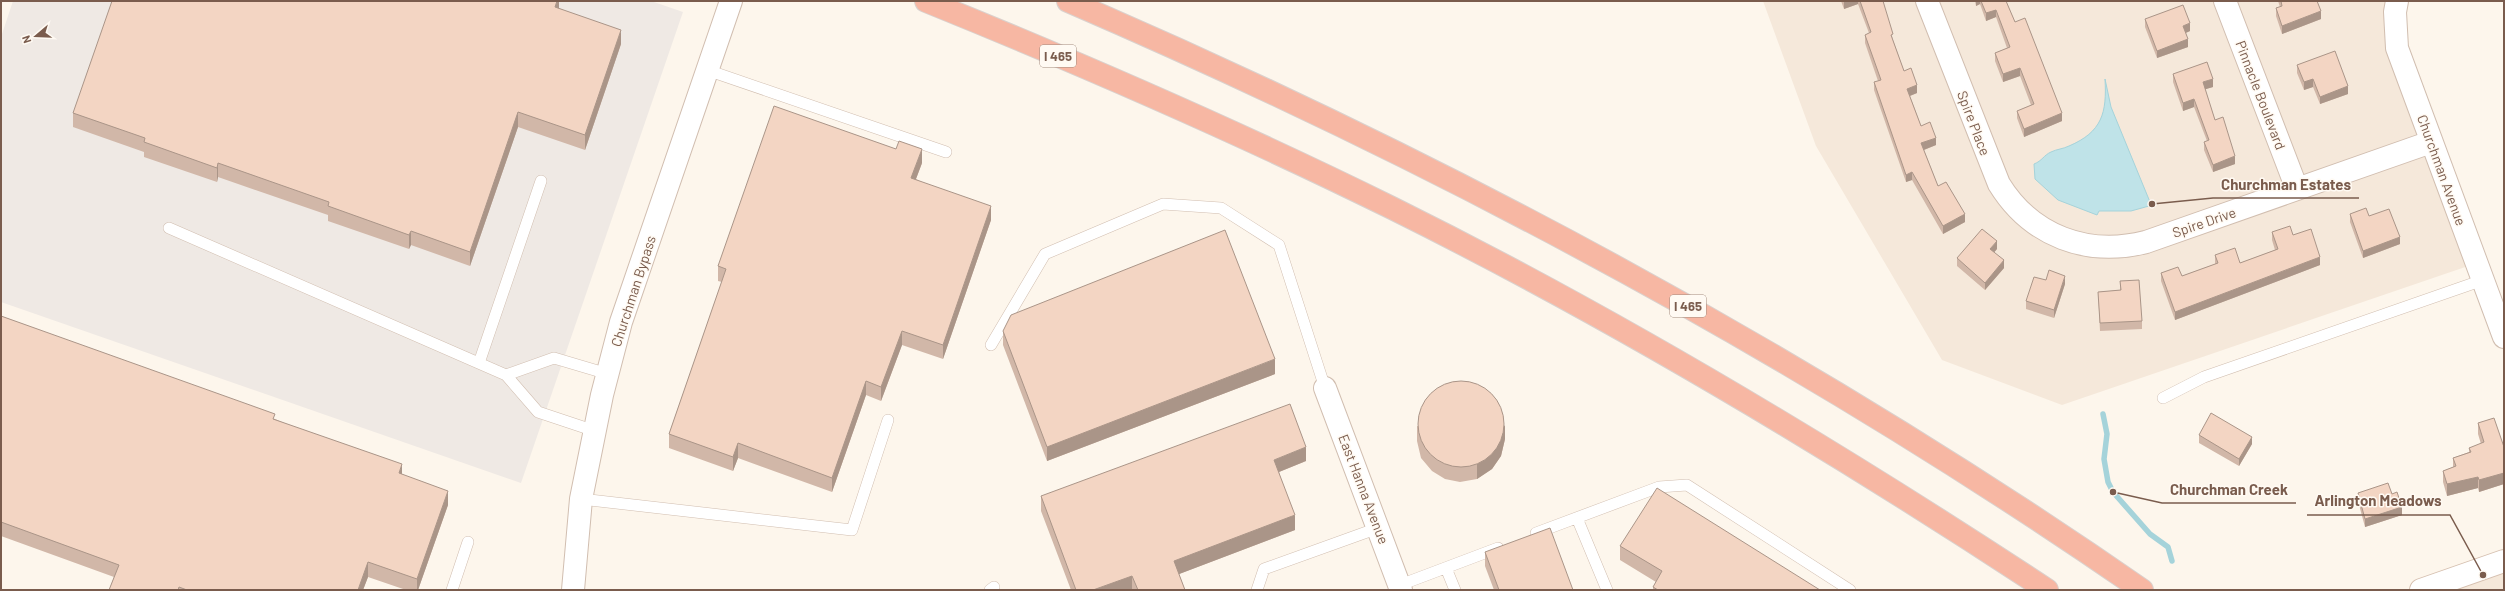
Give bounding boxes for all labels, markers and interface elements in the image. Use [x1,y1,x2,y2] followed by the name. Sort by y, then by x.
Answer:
[16,16,56,56] north arrow
[19,34,33,45] text: N
[2232,38,2290,152] street label: Pinnacle Boulevard
[1040,45,1076,67] road number: I 465
[1954,88,1994,158] street label: Spire Place
[2414,112,2470,228] street label: Churchman Avenue
[2213,171,2359,198] callout: Churchman Estates
[2221,175,2351,193] text: Churchman Estates
[2170,203,2238,241] street label: Spire Drive
[607,233,659,349] street label: Churchman Bypass
[1670,295,1706,317] road number: I 465
[1335,432,1393,546] street label: East Hanna Avenue
[2162,476,2296,503] callout: Churchman Creek
[2170,480,2288,498] text: Churchman Creek
[2307,488,2450,515] callout: Arlington Meadows
[2315,491,2442,509] text: Arlington Meadows

